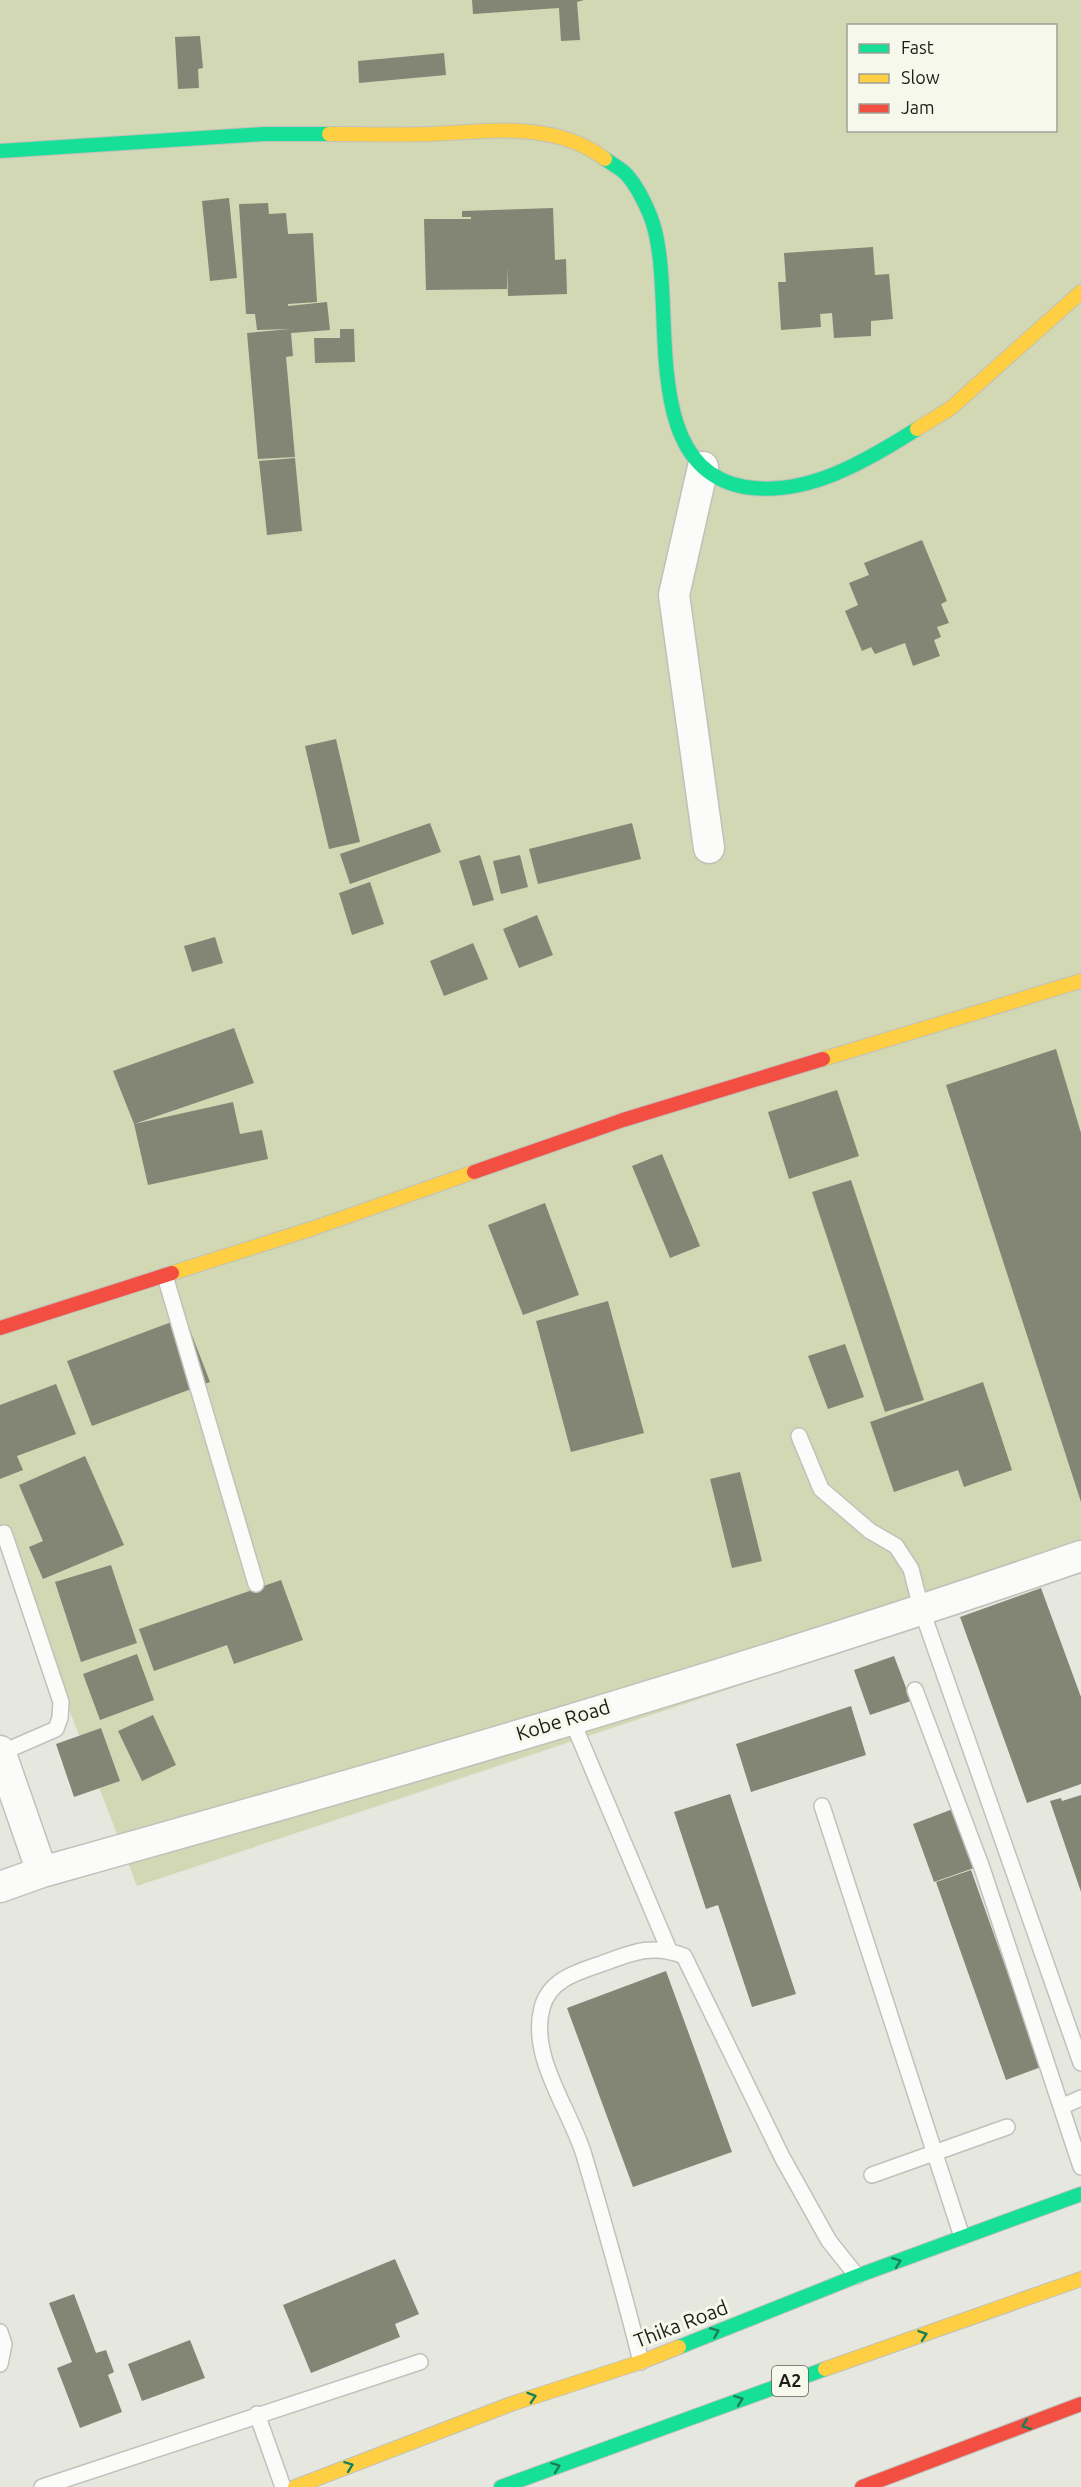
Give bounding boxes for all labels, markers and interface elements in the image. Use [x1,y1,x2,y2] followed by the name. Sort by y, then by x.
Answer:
[847,24,1057,132] legend
[901,37,934,57] text: Fast
[901,67,940,87] text: Slow
[901,97,935,117] text: Jam
[513,1694,613,1745] street label: Kobe Road
[891,2256,902,2269] one-way arrow
[631,2295,731,2352] street label: Thika Road
[709,2327,720,2339] one-way arrow
[917,2330,928,2343] one-way arrow
[772,2366,808,2396] road number: A2
[526,2392,537,2404] one-way arrow
[733,2395,744,2407] one-way arrow
[1021,2418,1032,2430] one-way arrow
[343,2461,354,2473] one-way arrow
[550,2462,561,2474] one-way arrow

